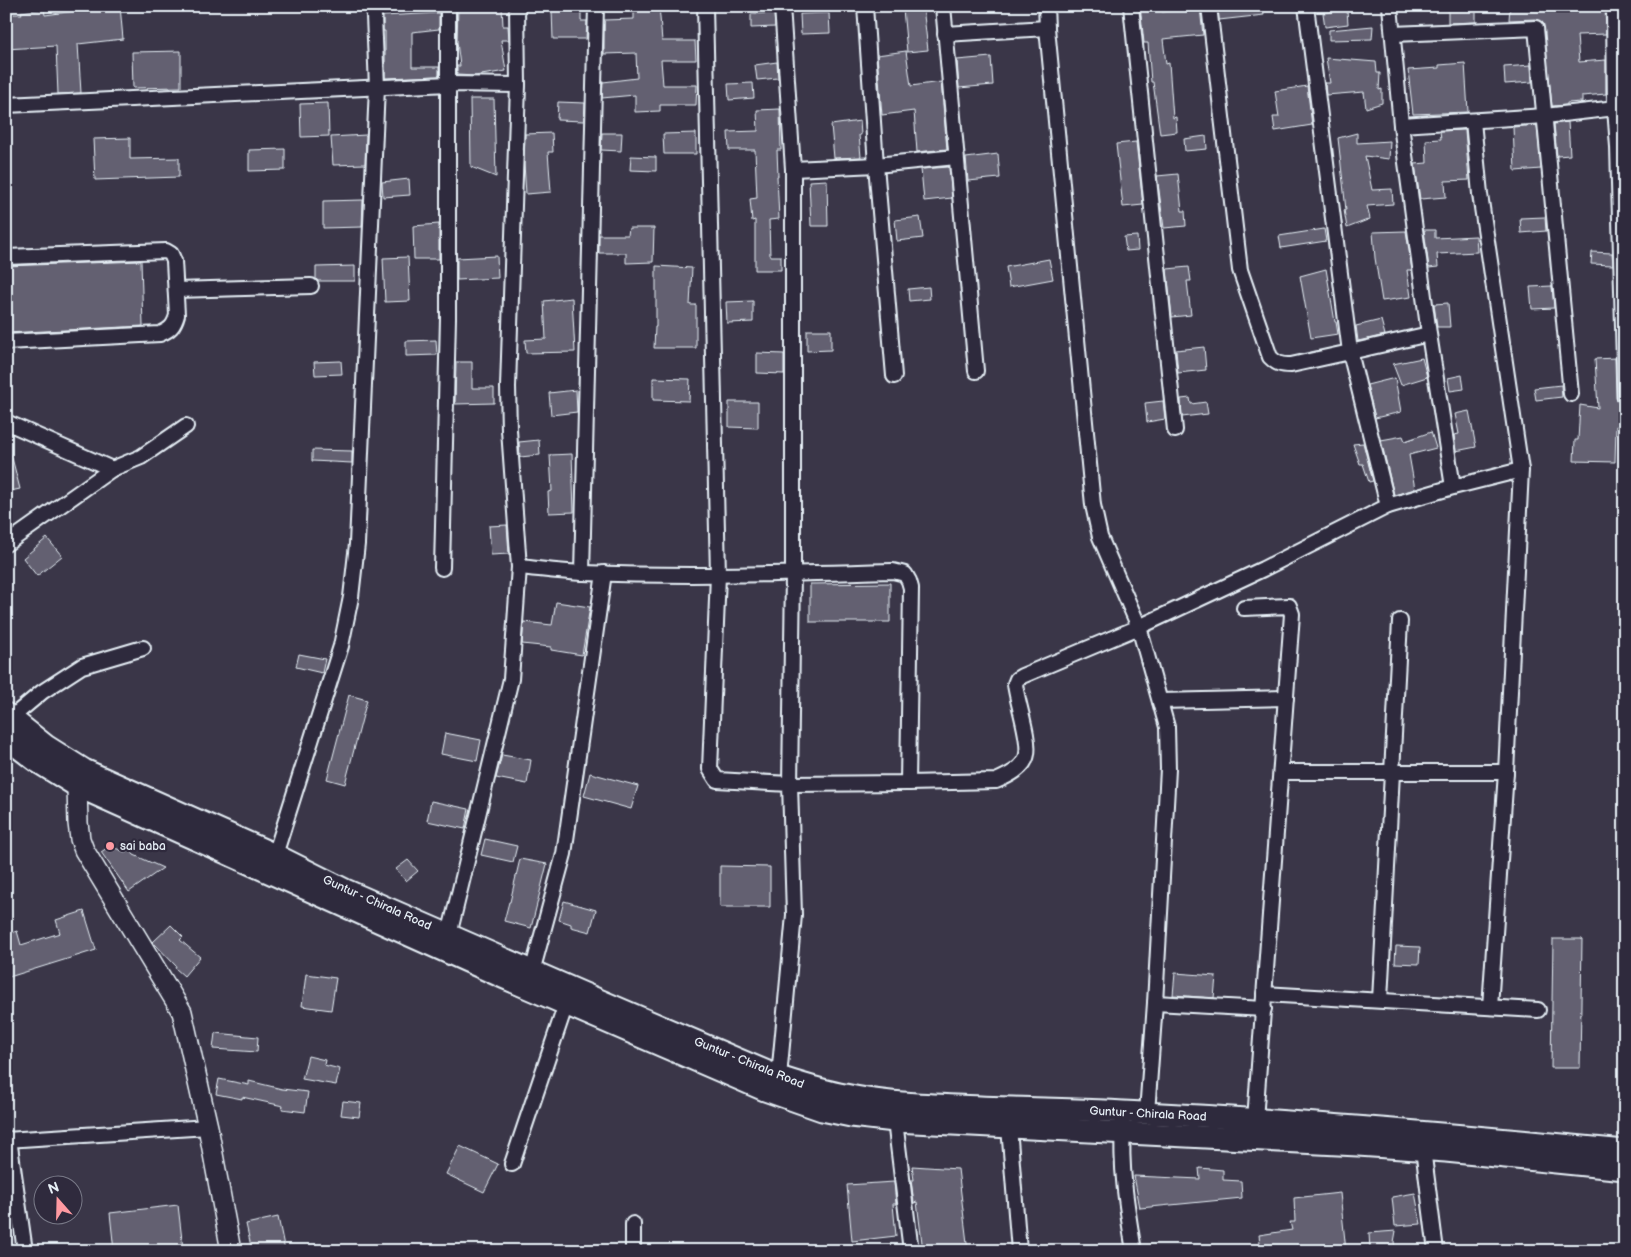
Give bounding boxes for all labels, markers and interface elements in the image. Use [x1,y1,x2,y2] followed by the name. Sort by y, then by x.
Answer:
[120,839,166,854] place label: sai baba
[104,840,116,852] marker: sai baba
[320,872,434,934] street label: Guntur - Chirala Road
[692,1034,806,1092] street label: Guntur - Chirala Road
[1089,1103,1207,1125] street label: Guntur - Chirala Road
[32,1174,82,1224] north arrow
[46,1178,62,1198] text: N

